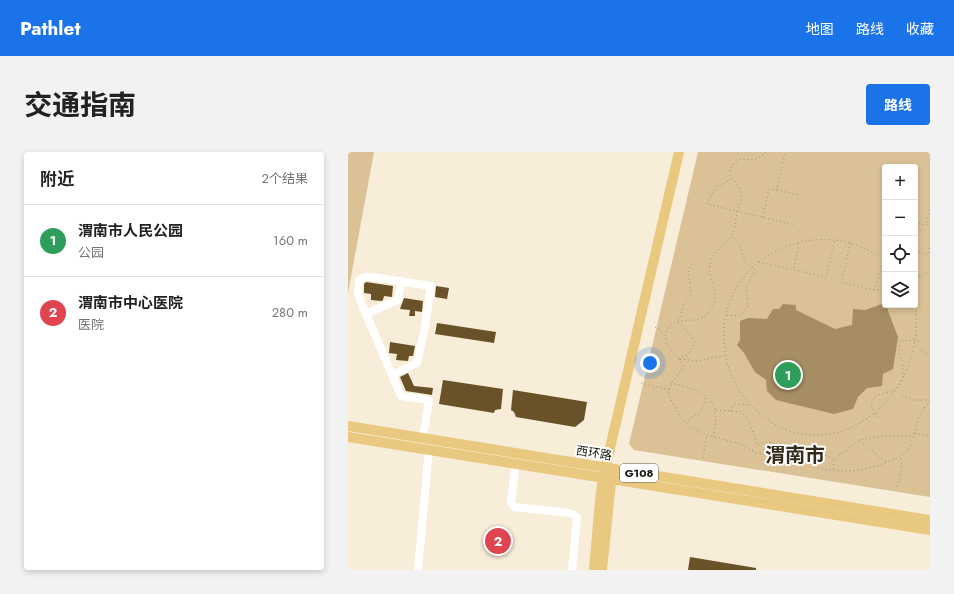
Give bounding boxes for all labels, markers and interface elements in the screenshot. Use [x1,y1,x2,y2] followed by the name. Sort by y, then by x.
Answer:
[20,15,80,42] text: Pathlet
[806,19,834,39] text: 地图
[856,19,884,39] text: 路线
[906,19,934,39] text: 收藏
[866,84,930,125] button: 路线
[24,85,136,126] text: 交通指南
[882,164,918,308] map controls
[882,164,918,200] button: +
[40,167,74,191] text: 附近
[262,169,308,188] text: 2个结果
[882,200,918,236] button: −
[78,220,183,242] text: 渭南市人民公园
[50,231,56,250] text: 1
[273,231,308,250] text: 160 m
[882,236,918,272] button: locate
[78,243,104,262] text: 公园
[882,272,918,308] button: layers
[78,292,183,314] text: 渭南市中心医院
[49,303,57,322] text: 2
[272,303,308,322] text: 280 m
[78,315,104,334] text: 医院
[640,353,660,373] your location
[775,360,801,390] pin: 1
[575,441,613,465] street label: 西环路
[765,441,825,470] district label: 渭南市
[620,464,658,482] road number: G108
[485,526,511,556] pin: 2

